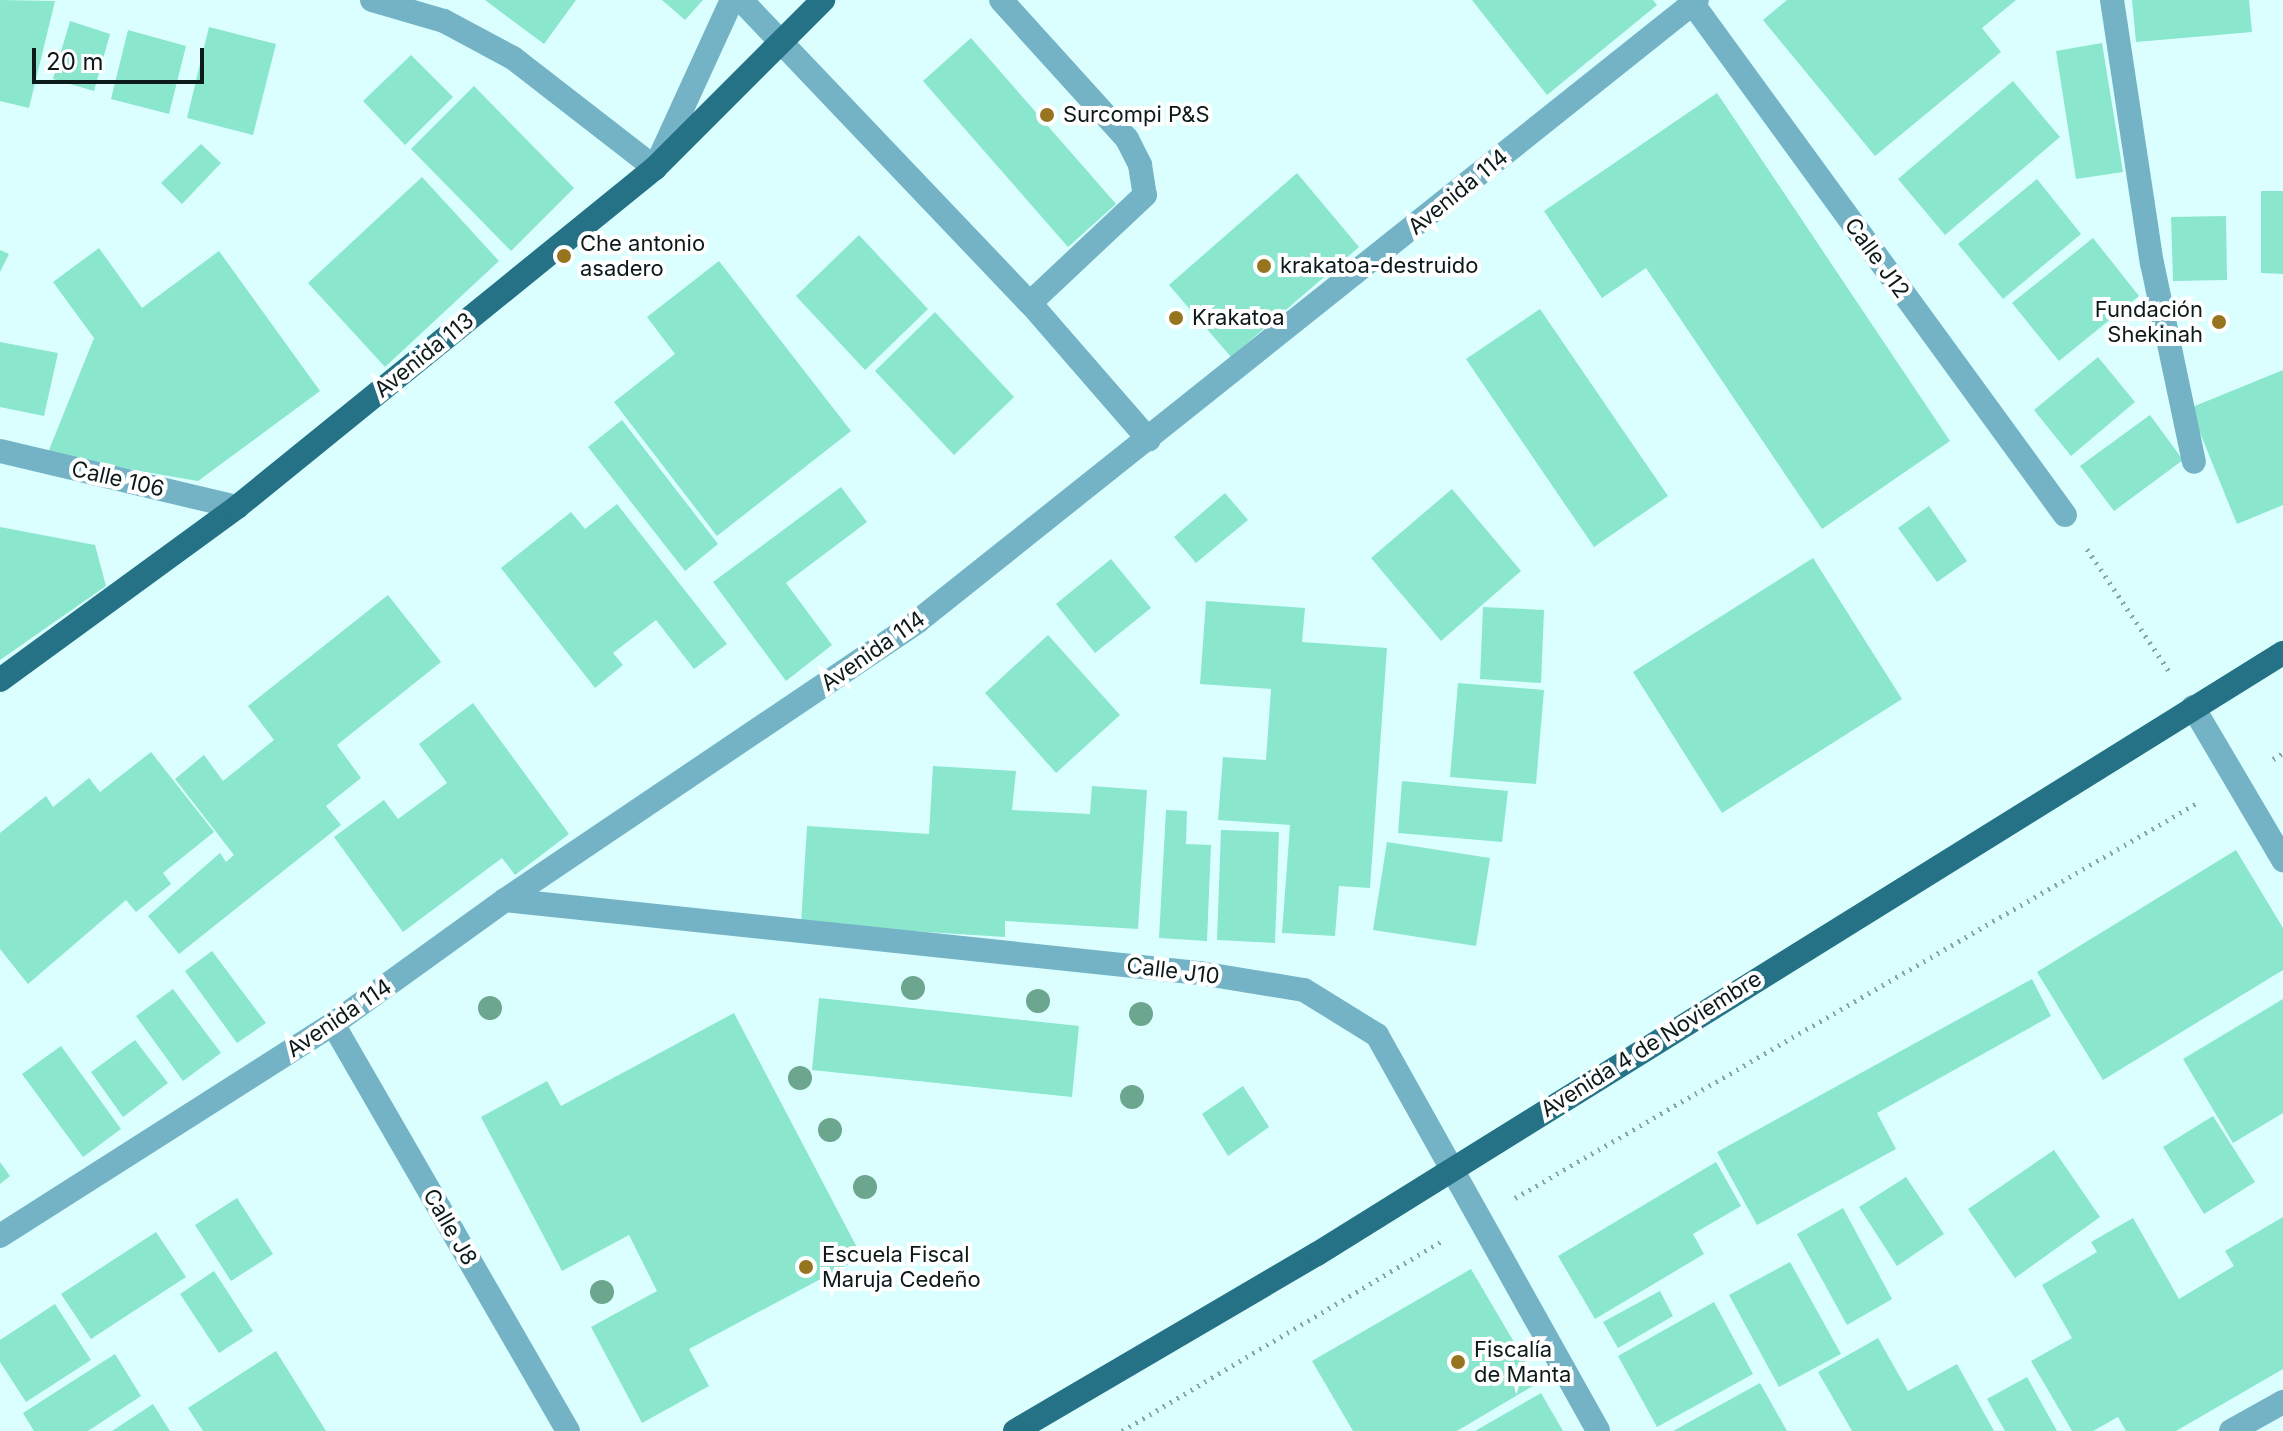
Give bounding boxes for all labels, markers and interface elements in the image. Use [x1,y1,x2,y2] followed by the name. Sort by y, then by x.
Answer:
[36,32,208,82] scale bar
[46,47,104,76] text: 20 m
[1063,102,1210,128] place label: Surcompi P&S
[1038,106,1056,124] marker: Surcompi P&S
[1403,144,1513,240] street label: Avenida 114
[1839,213,1915,303] street label: Calle J12
[580,230,705,282] place label: Che antonio asadero
[555,247,573,265] marker: Che antonio asadero
[1280,253,1478,279] place label: krakatoa-destruido
[1255,257,1273,275] marker: krakatoa-destruido
[2095,296,2203,348] place label: Fundación Shekinah
[1192,305,1285,331] place label: Krakatoa
[369,307,479,403] street label: Avenida 113
[1167,309,1185,327] marker: Krakatoa
[2210,313,2228,331] marker: Fundación Shekinah
[69,456,167,502] street label: Calle 106
[816,606,930,696] street label: Avenida 114
[1125,952,1221,990] street label: Calle J10
[1536,965,1766,1123] street label: Avenida 4 de Noviembre
[282,973,396,1063] street label: Avenida 114
[418,1184,482,1270] street label: Calle J8
[822,1241,981,1292] place label: Escuela Fiscal Maruja Cedeño
[797,1258,815,1276] marker: Escuela Fiscal Maruja Cedeño
[1474,1336,1571,1388] place label: Fiscalía de Manta
[1449,1353,1467,1371] marker: Fiscalía de Manta

